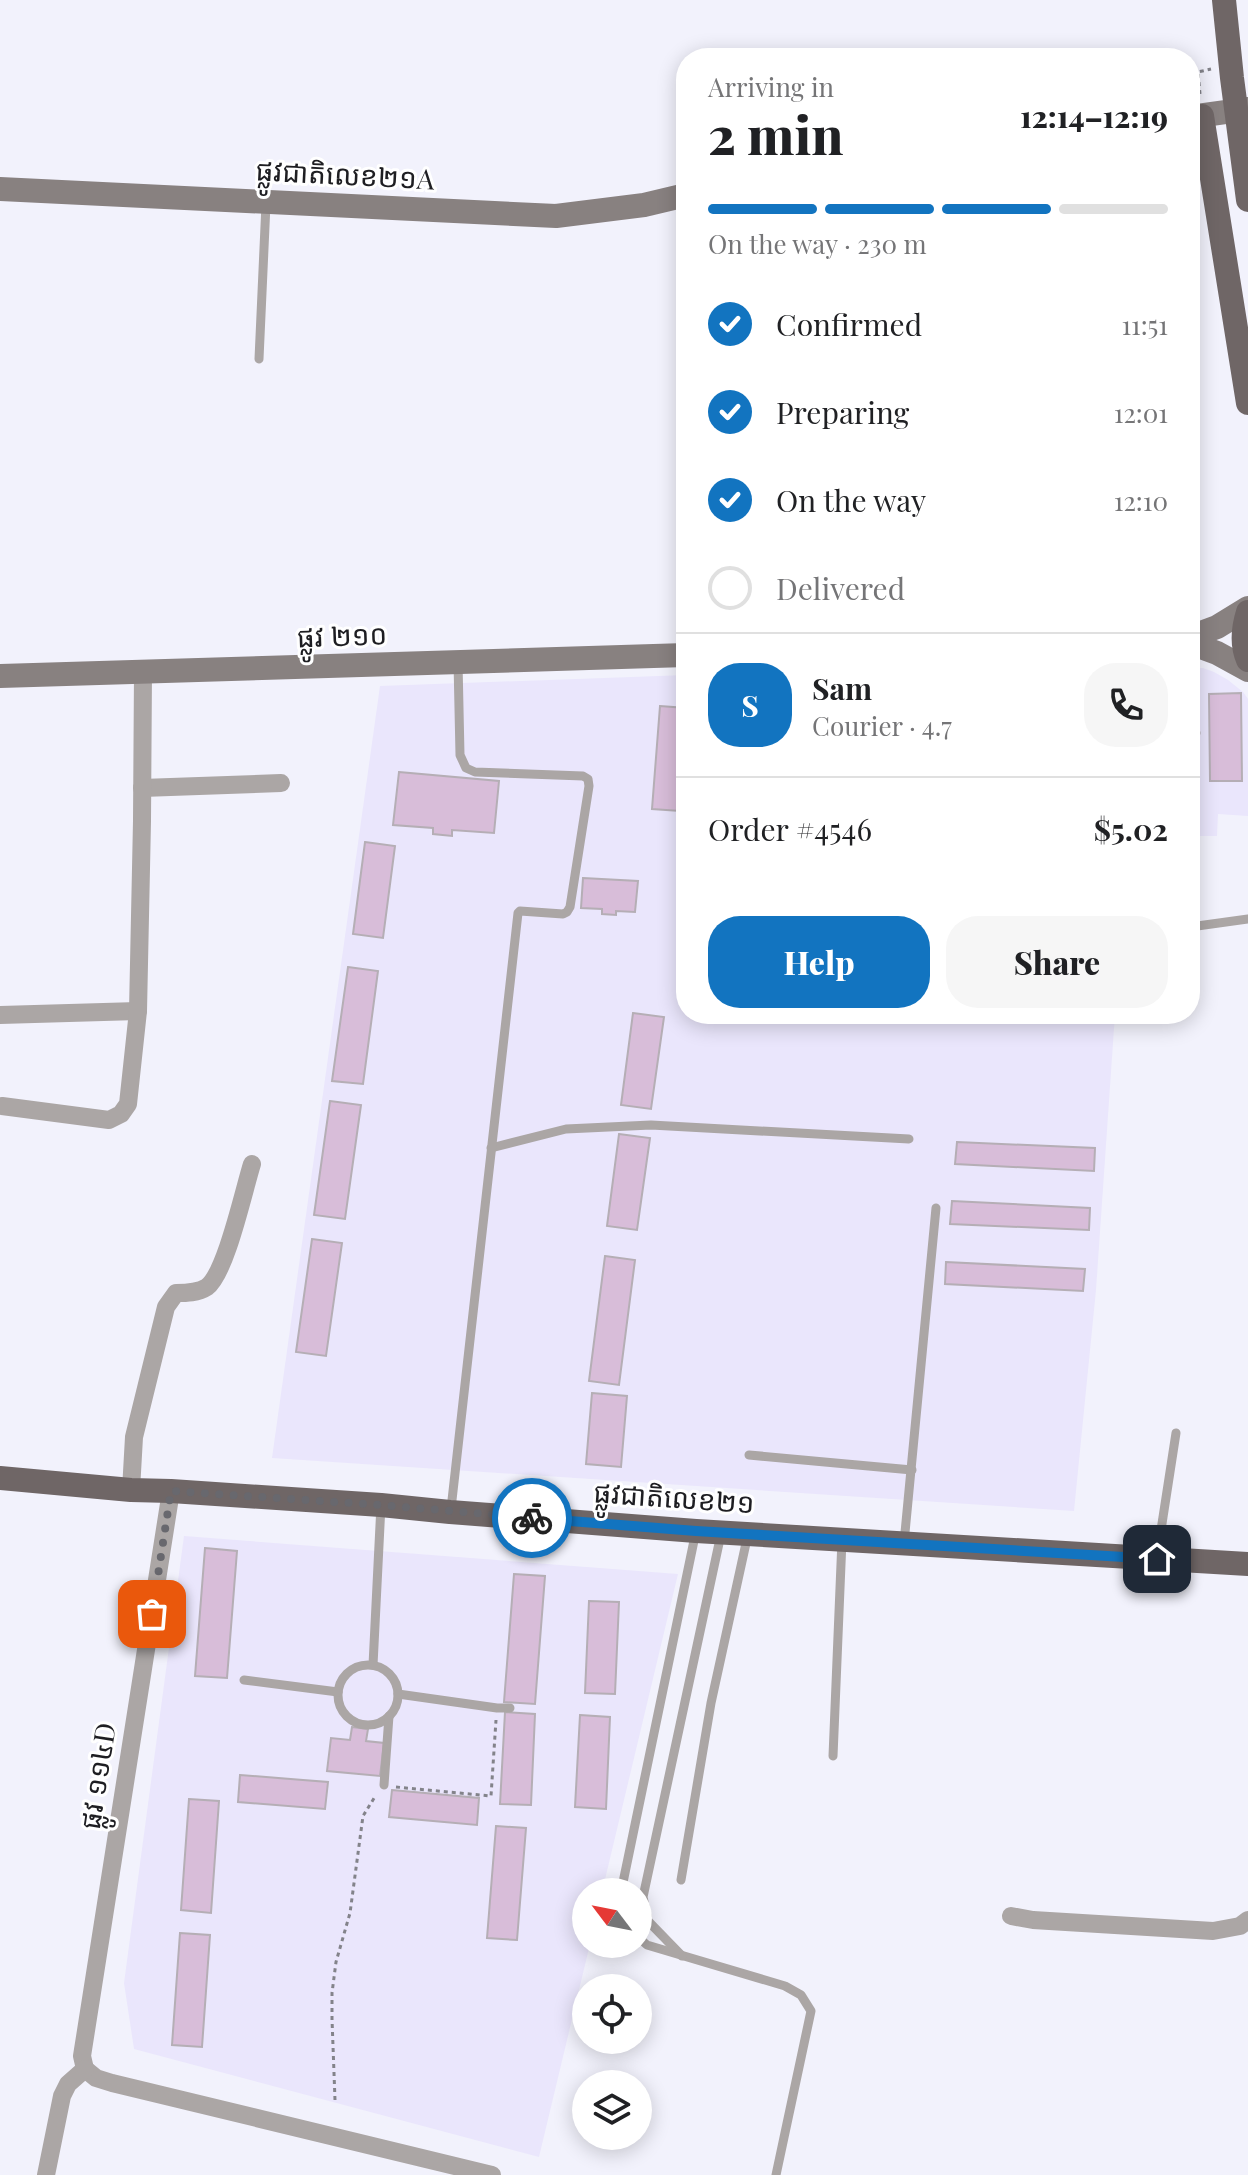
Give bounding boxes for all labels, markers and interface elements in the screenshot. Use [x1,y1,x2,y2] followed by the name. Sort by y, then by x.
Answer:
[708,69,834,104] text: Arriving in
[1020,96,1168,136] text: 12:14–12:19
[708,99,843,168] text: 2 min
[254,150,436,205] street label: ផ្លូវជាតិលេខ២១A
[708,226,927,261] text: On the way · 230 m
[708,302,752,346] icon: check
[776,304,922,344] text: Confirmed
[1121,307,1168,342] text: 11:51
[708,390,752,434] icon: check
[776,392,909,432] text: Preparing
[1114,395,1168,430] text: 12:01
[708,478,752,522] icon: check
[776,480,926,520] text: On the way
[1114,483,1168,518] text: 12:10
[776,568,905,608] text: Delivered
[296,614,388,663] street label: ផ្លូវ ២១០
[1084,663,1168,747] button: phone
[812,668,872,708] text: Sam
[741,685,759,725] text: S
[812,708,952,743] text: Courier · 4.7
[708,809,872,849] text: Order #4546
[1094,809,1168,849] text: $5.02
[708,916,930,1008] button: Help
[946,916,1168,1008] button: Share
[592,1472,756,1529] street label: ផ្លូវជាតិលេខ២១
[492,1478,572,1558] courier
[510,1496,554,1540] icon: bike
[1123,1525,1191,1593] pin
[1135,1537,1179,1581] icon: home
[118,1580,186,1648] pin
[130,1592,174,1636] icon: bag
[70,1720,131,1833] street label: ផ្លូវ ១១៤D
[572,1878,652,1958] north arrow
[572,1878,652,2150] map controls
[572,1974,652,2054] button: locate
[572,2070,652,2150] button: layers

